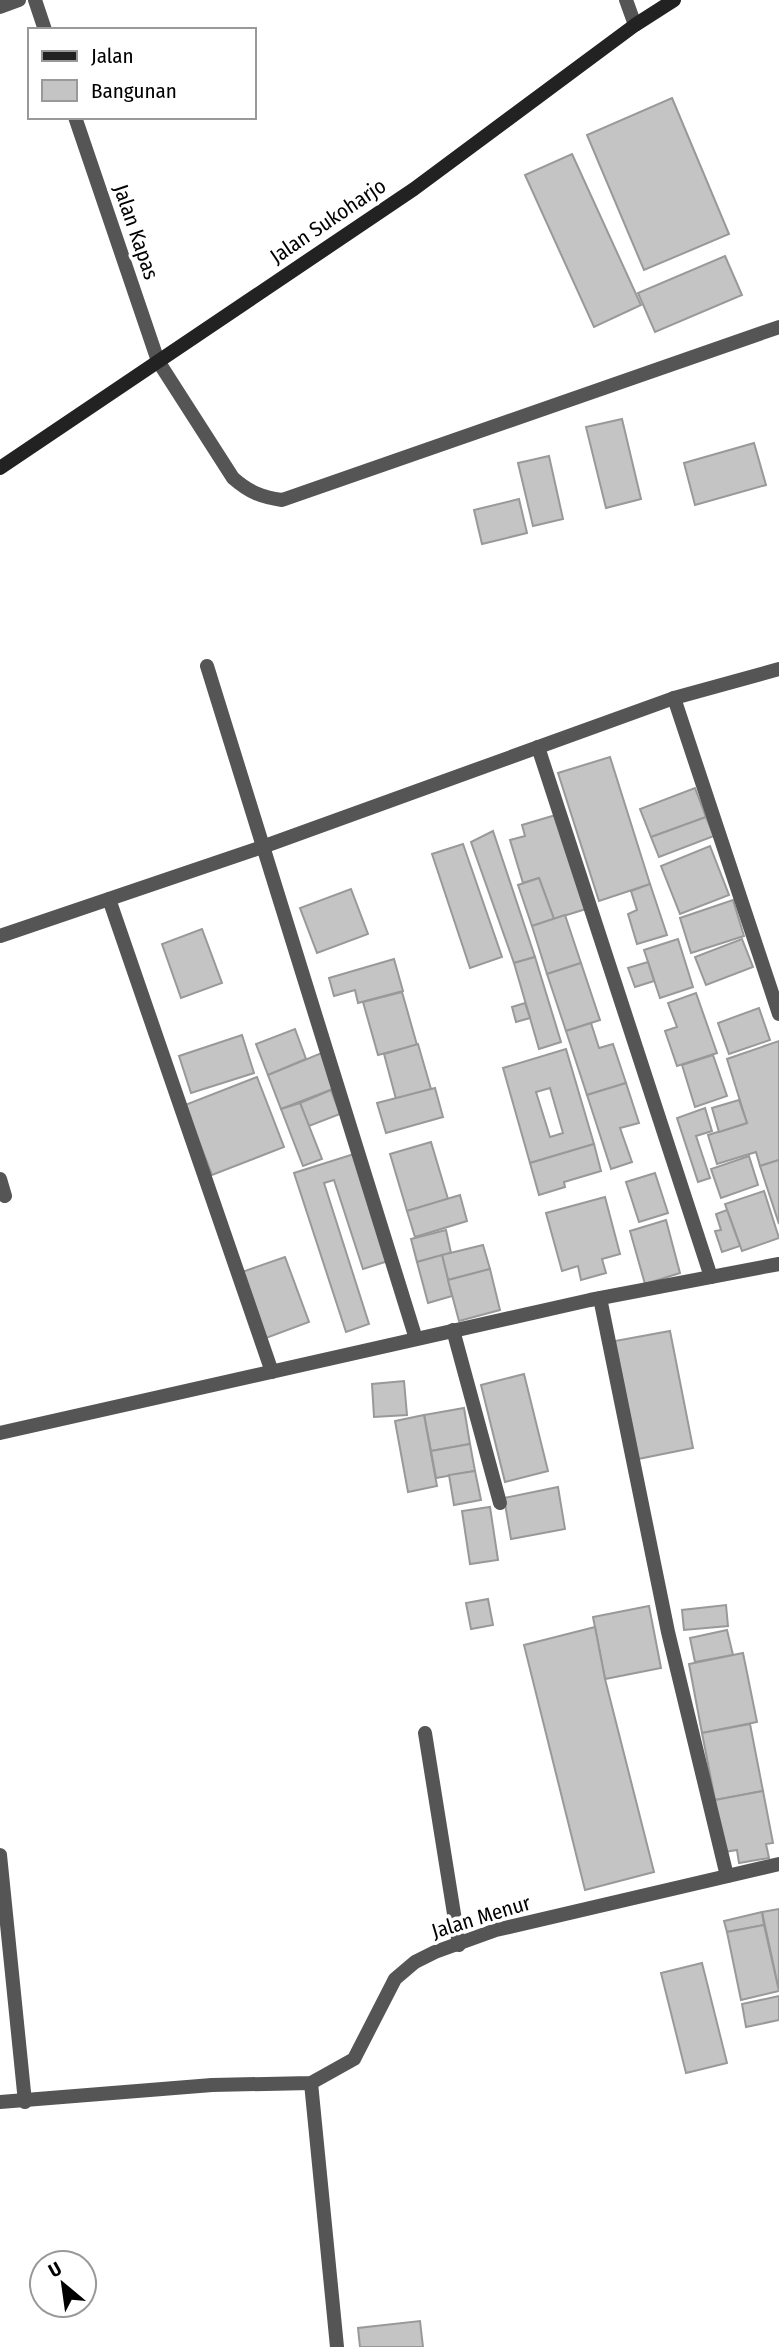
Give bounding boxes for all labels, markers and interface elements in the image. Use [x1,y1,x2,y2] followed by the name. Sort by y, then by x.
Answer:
[28,28,256,119] legend
[91,43,134,69] text: Jalan
[91,78,177,104] text: Bangunan
[265,173,391,269] street label: Jalan Sukoharjo
[108,181,164,283] street label: Jalan Kapas
[428,1889,534,1944] street label: Jalan Menur
[28,2249,98,2319] north arrow
[45,2257,65,2282] text: U

